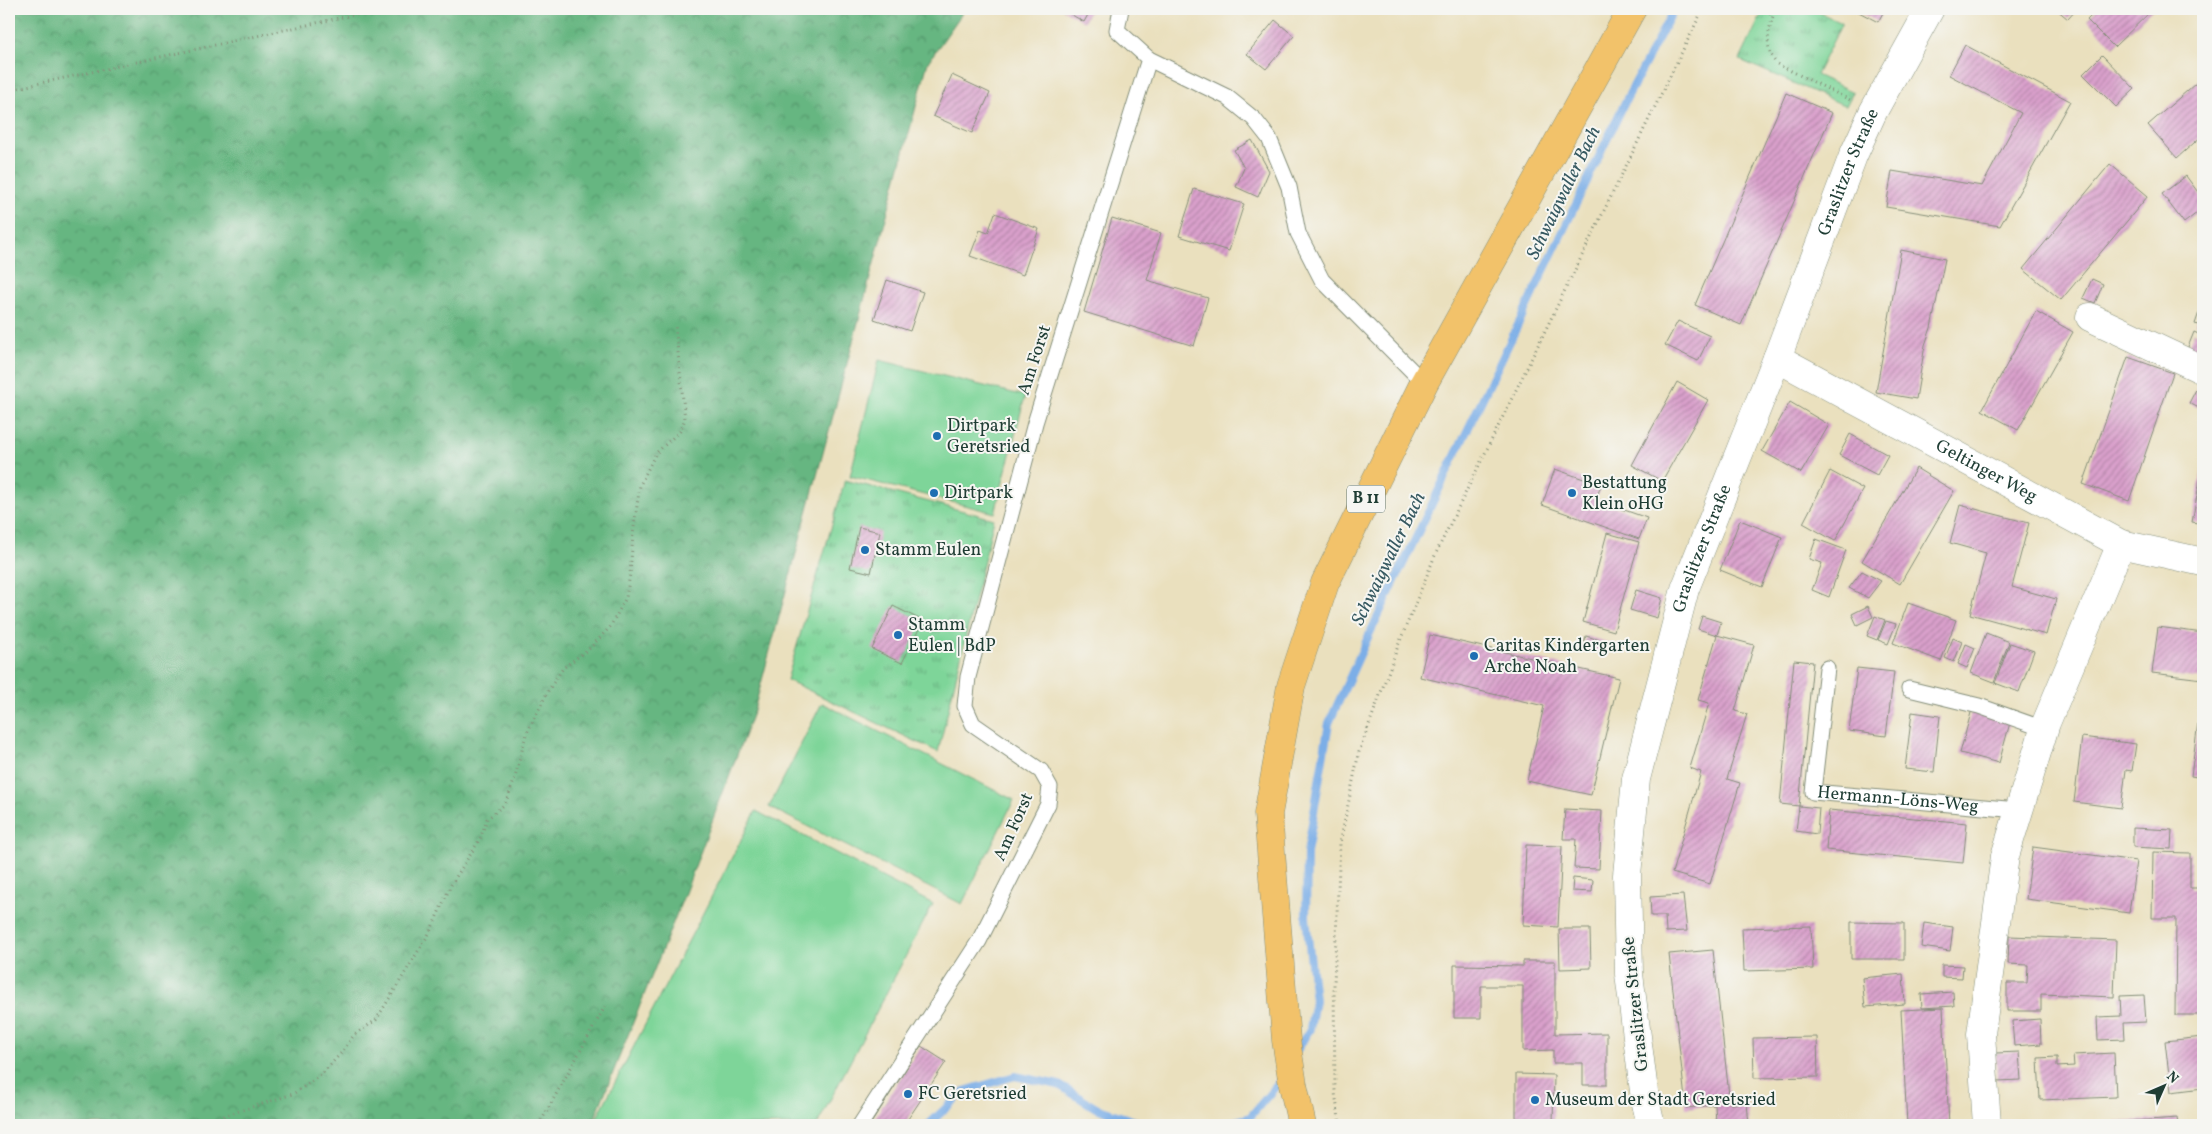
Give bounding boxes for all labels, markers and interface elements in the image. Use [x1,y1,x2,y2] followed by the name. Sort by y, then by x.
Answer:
[1812,105,1885,240] street label: Graslitzer Straße
[1520,122,1608,264] water label: Schwaigwaller Bach
[1012,322,1058,398] street label: Am Forst
[947,414,1030,460] place label: Dirtpark Geretsried
[931,430,943,442] marker: Dirtpark Geretsried
[1931,433,2042,509] street label: Geltinger Weg
[1582,471,1667,517] place label: Bestattung Klein oHG
[944,481,1013,506] place label: Dirtpark
[1667,481,1738,615] street label: Graslitzer Straße
[1347,486,1385,512] road number: B 11
[928,487,940,499] marker: Dirtpark
[1566,487,1578,499] marker: Bestattung Klein oHG
[1345,488,1433,630] water label: Schwaigwaller Bach
[875,538,982,563] place label: Stamm Eulen
[859,544,871,556] marker: Stamm Eulen
[908,613,996,659] place label: Stamm Eulen | BdP
[892,629,904,641] marker: Stamm Eulen | BdP
[1484,634,1650,680] place label: Caritas Kindergarten Arche Noah
[1468,650,1480,662] marker: Caritas Kindergarten Arche Noah
[1816,780,1980,819] street label: Hermann-Löns-Weg
[988,789,1040,865] street label: Am Forst
[1617,935,1655,1073] street label: Graslitzer Straße
[2140,1062,2190,1112] north arrow
[2162,1068,2182,1088] text: N
[918,1082,1027,1107] place label: FC Geretsried
[902,1088,914,1100] marker: FC Geretsried
[1545,1088,1776,1113] place label: Museum der Stadt Geretsried
[1529,1094,1541,1106] marker: Museum der Stadt Geretsried

